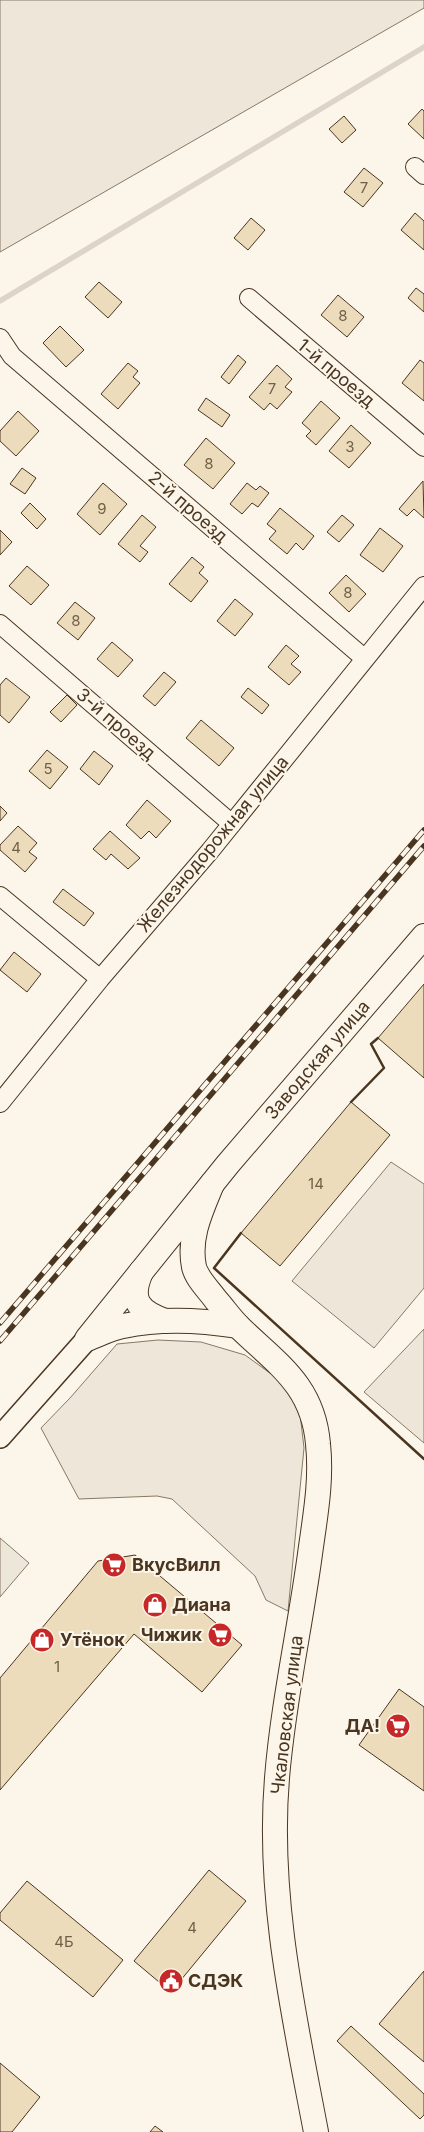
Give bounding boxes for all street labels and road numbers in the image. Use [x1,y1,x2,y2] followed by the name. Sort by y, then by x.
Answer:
[293,334,379,411] street label: 1-й проезд
[144,467,232,547] street label: 2-й проезд
[72,683,160,764] street label: 3-й проезд
[133,751,292,936] street label: Железнодорожная улица
[260,996,374,1123] street label: Заводская улица
[266,1634,307,1796] street label: Чкаловская улица

